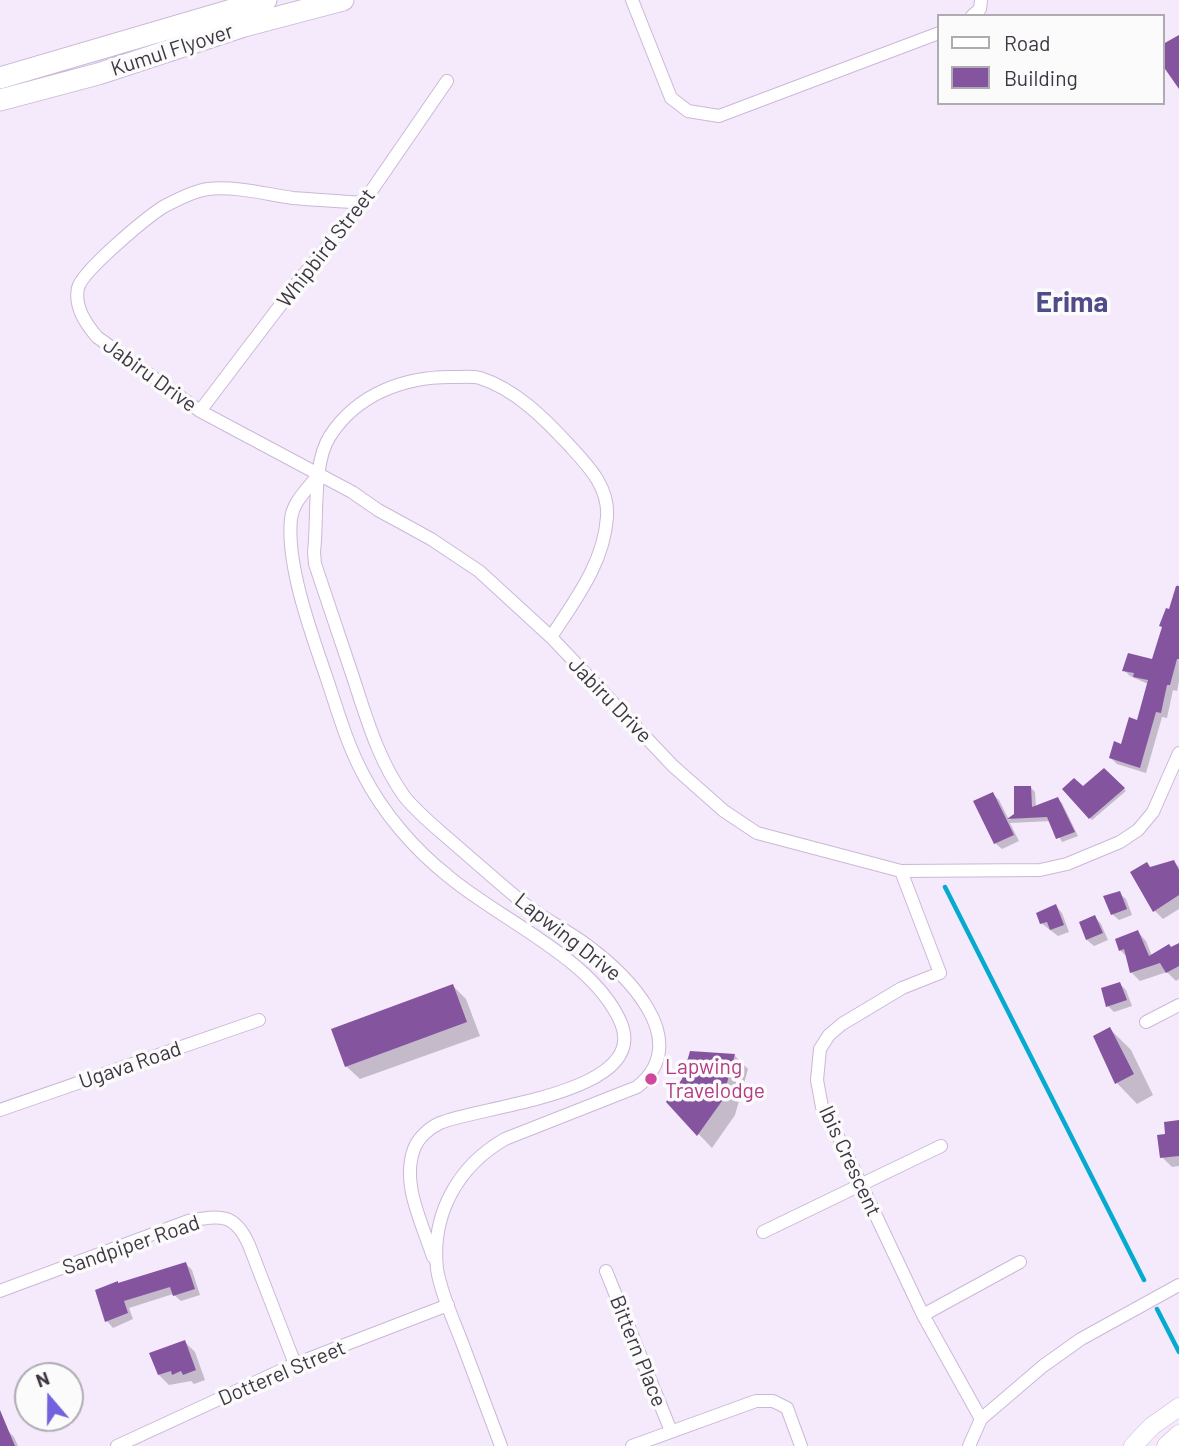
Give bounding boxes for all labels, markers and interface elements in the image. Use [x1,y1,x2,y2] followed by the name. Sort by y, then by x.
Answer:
[937,14,1165,105] legend
[108,18,236,82] street label: Kumul Flyover
[1004,30,1050,55] text: Road
[1004,65,1078,90] text: Building
[272,183,380,313] street label: Whipbird Street
[1036,286,1108,320] district label: Erima
[98,333,202,417] street label: Jabiru Drive
[563,652,657,748] street label: Jabiru Drive
[510,888,626,986] street label: Lapwing Drive
[76,1036,184,1094] street label: Ugava Road
[665,1054,765,1104] place label: Lapwing Travelodge
[643,1071,659,1087] marker: Lapwing Travelodge
[813,1102,887,1220] street label: Ibis Crescent
[59,1210,203,1280] street label: Sandpiper Road
[604,1292,672,1410] street label: Bittern Place
[215,1335,349,1411] street label: Dotterel Street
[14,1362,84,1432] north arrow
[32,1366,52,1392] text: N

